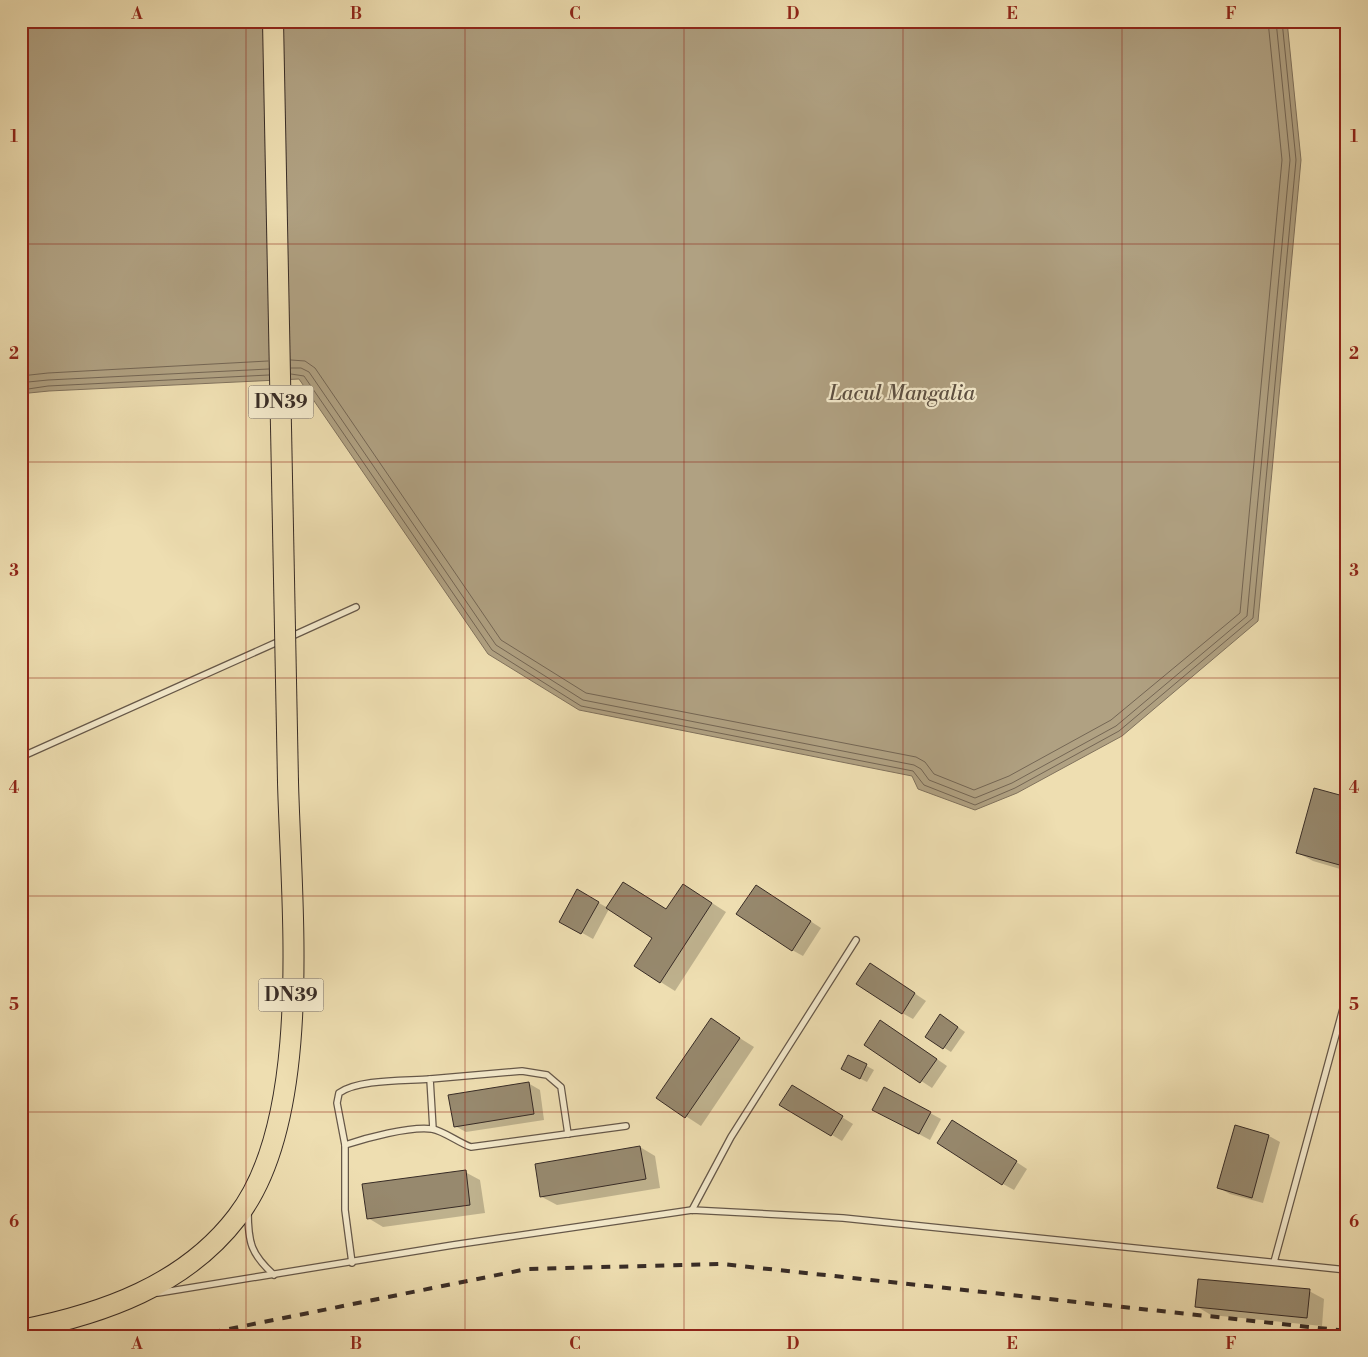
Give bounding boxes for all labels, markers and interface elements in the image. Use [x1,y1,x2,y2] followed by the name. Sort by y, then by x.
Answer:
[130,4,143,24] text: A
[350,4,362,24] text: B
[569,4,581,24] text: C
[787,4,800,24] text: D
[1006,4,1018,24] text: E
[1225,4,1237,24] text: F
[10,127,18,147] text: 1
[1350,127,1358,147] text: 1
[9,344,19,364] text: 2
[1349,344,1359,364] text: 2
[828,381,975,407] water label: Lacul Mangalia
[248,386,314,418] road number: DN39
[9,561,19,581] text: 3
[1349,561,1359,581] text: 3
[9,778,20,798] text: 4
[1349,778,1360,798] text: 4
[258,978,324,1012] road number: DN39
[9,995,19,1015] text: 5
[1349,995,1359,1015] text: 5
[9,1212,19,1232] text: 6
[1349,1212,1359,1232] text: 6
[130,1334,143,1354] text: A
[350,1334,362,1354] text: B
[569,1334,581,1354] text: C
[787,1334,800,1354] text: D
[1006,1334,1018,1354] text: E
[1225,1334,1237,1354] text: F

